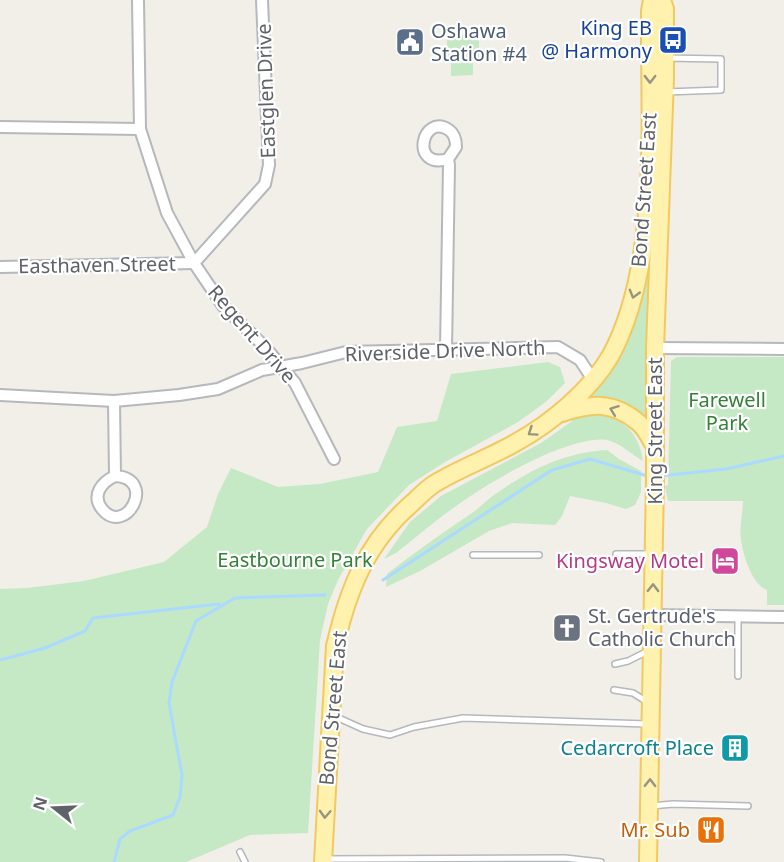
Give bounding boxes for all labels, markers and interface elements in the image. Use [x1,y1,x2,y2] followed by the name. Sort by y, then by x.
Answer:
[541,14,653,64] place label: King EB @ Harmony
[431,17,527,67] place label: Oshawa Station #4
[250,23,281,159] street label: Eastglen Drive
[657,24,689,56] bus stop icon: King EB @ Harmony
[394,26,426,58] public building icon: Oshawa Station #4
[644,75,656,84] one-way arrow
[625,112,662,268] street label: Bond Street East
[18,250,176,279] street label: Easthaven Street
[202,279,302,388] street label: Regent Drive
[628,289,641,299] one-way arrow
[344,334,546,367] street label: Riverside Drive North
[641,357,668,505] street label: King Street East
[688,386,766,436] park label: Farewell Park
[609,405,620,417] one-way arrow
[528,425,539,436] one-way arrow
[709,545,741,577] hotel icon: Kingsway Motel
[217,546,373,573] park label: Eastbourne Park
[556,547,704,574] place label: Kingsway Motel
[647,583,660,592] one-way arrow
[588,602,736,652] place label: St. Gertrude's Catholic Church
[551,612,583,644] church icon: St. Gertrude's Catholic Church
[312,630,353,786] street label: Bond Street East
[719,732,751,764] building icon: Cedarcroft Place
[560,734,714,761] place label: Cedarcroft Place
[24,778,84,838] north arrow
[644,778,656,787] one-way arrow
[27,794,52,813] text: N
[319,809,332,818] one-way arrow
[695,814,727,846] restaurant icon: Mr. Sub
[621,816,690,843] place label: Mr. Sub

